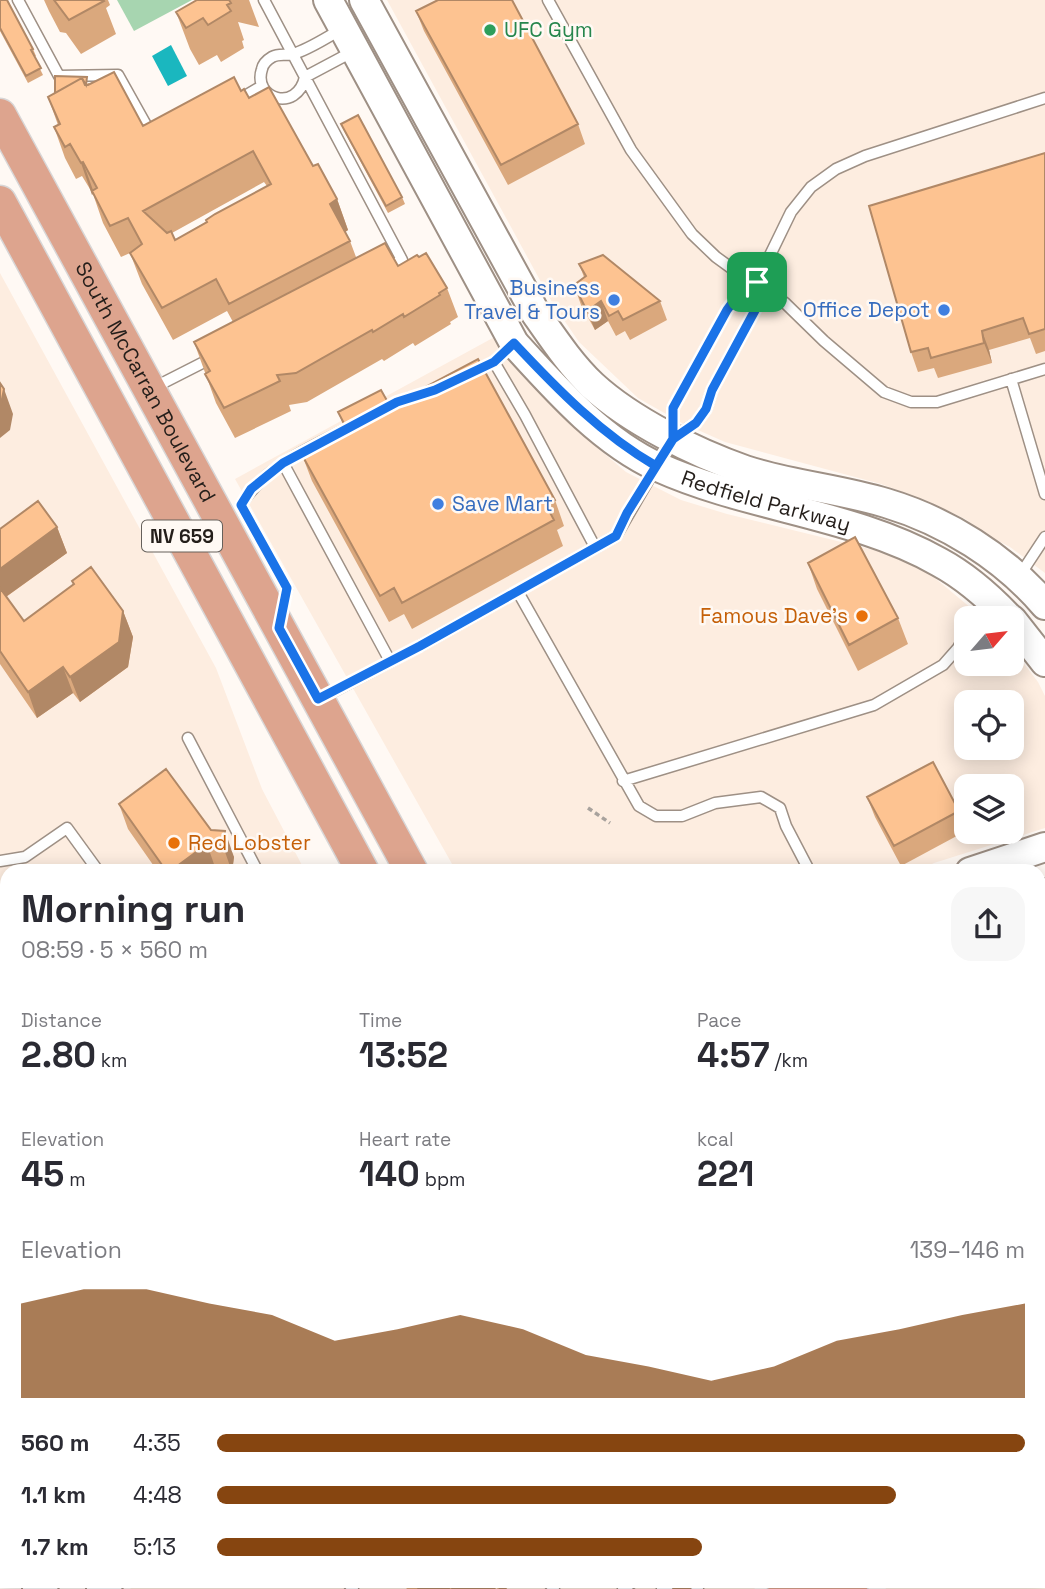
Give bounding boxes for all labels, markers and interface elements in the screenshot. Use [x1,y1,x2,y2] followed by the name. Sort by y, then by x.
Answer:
[504,16,593,43] place label: UFC Gym
[482,22,498,38] marker: UFC Gym
[727,252,787,312] pin
[69,257,222,507] street label: South McCarran Boulevard
[738,263,776,301] icon: arrive
[464,274,600,325] place label: Business Travel & Tours
[606,292,622,308] marker: Business Travel & Tours
[803,296,930,323] place label: Office Depot
[936,302,952,318] marker: Office Depot
[678,464,854,538] street label: Redfield Parkway
[452,490,553,517] place label: Save Mart
[430,496,446,512] marker: Save Mart
[142,520,222,552] road number: NV 659
[700,602,848,629] place label: Famous Dave's
[954,606,1024,676] north arrow
[954,606,1024,844] map controls
[854,608,870,624] marker: Famous Dave's
[954,690,1024,760] button: locate
[954,774,1024,844] button: layers
[188,829,311,856] place label: Red Lobster
[166,835,182,851] marker: Red Lobster
[21,885,246,933] text: Morning run
[951,887,1025,961] button: share
[21,935,208,965] text: 08:59 · 5 × 560 m
[21,1008,102,1033] text: Distance
[359,1008,402,1033] text: Time
[697,1008,741,1033] text: Pace
[21,1033,96,1077] text: 2.80
[359,1033,448,1077] text: 13:52
[697,1033,770,1077] text: 4:57
[96,1048,127,1073] text: km
[770,1048,808,1073] text: /km
[21,1127,104,1152] text: Elevation
[359,1127,451,1152] text: Heart rate
[697,1127,734,1152] text: kcal
[21,1152,64,1196] text: 45
[359,1152,420,1196] text: 140
[697,1152,754,1196] text: 221
[64,1167,86,1192] text: m
[420,1167,465,1192] text: bpm
[21,1235,122,1265] text: Elevation
[910,1235,1025,1265] text: 139–146 m
[21,1428,89,1458] text: 560 m
[133,1428,181,1458] text: 4:35
[21,1480,86,1510] text: 1.1 km
[133,1480,182,1510] text: 4:48
[21,1532,89,1562] text: 1.7 km
[133,1532,176,1562] text: 5:13

